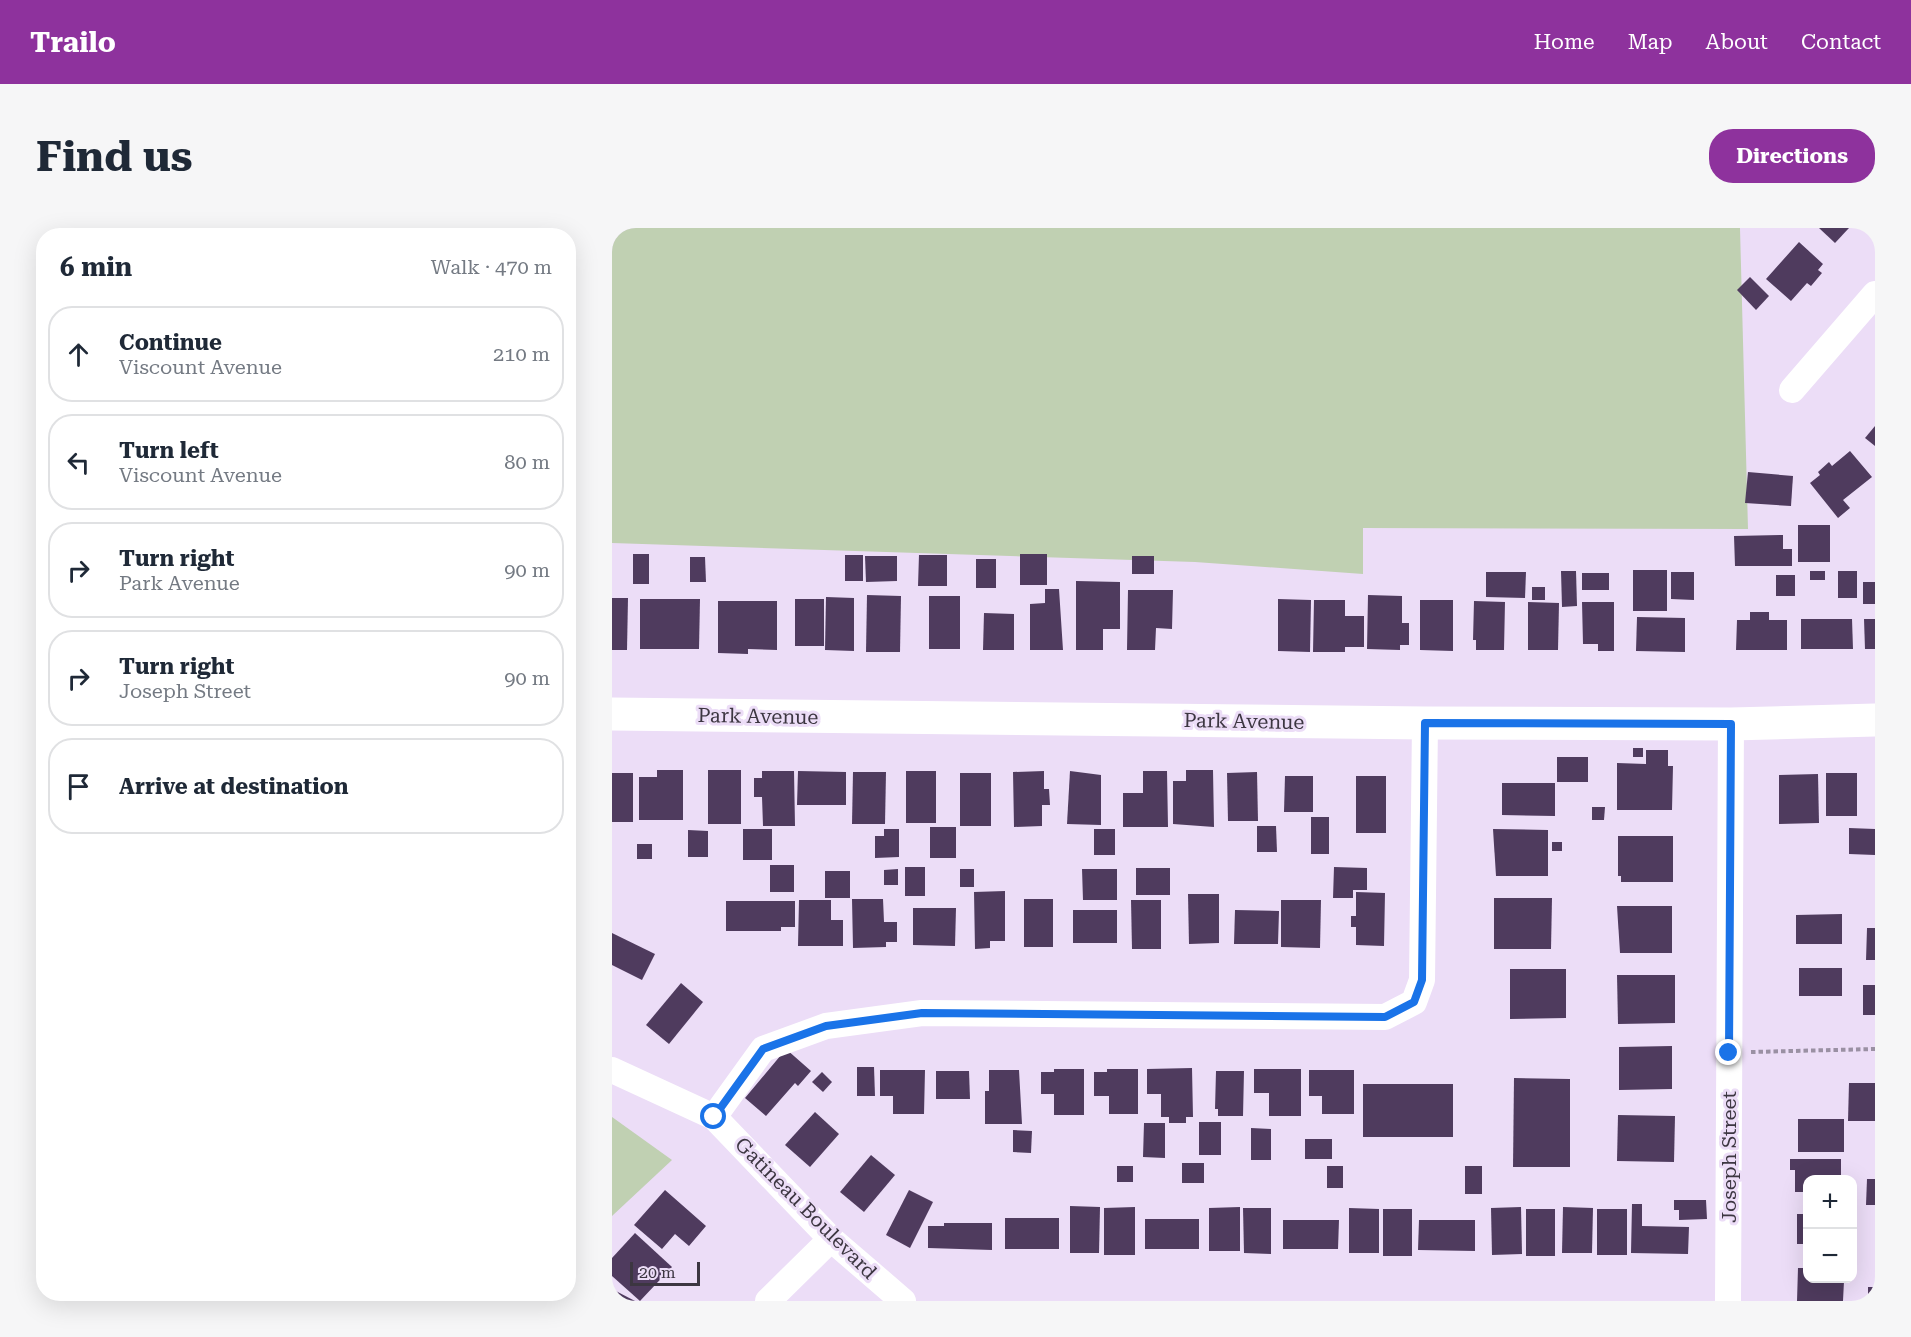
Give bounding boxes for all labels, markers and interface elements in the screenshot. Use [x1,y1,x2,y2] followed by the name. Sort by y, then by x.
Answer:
[30,26,116,59] text: Trailo
[1534,30,1595,54] text: Home
[1628,30,1673,54] text: Map
[1706,30,1768,54] text: About
[1801,30,1881,54] text: Contact
[1709,129,1875,183] button: Directions
[36,132,193,181] text: Find us
[60,252,132,282] text: 6 min
[431,255,552,279] text: Walk · 470 m
[119,330,222,355] text: Continue
[62,338,95,371] icon: ahead
[493,342,550,366] text: 210 m
[119,355,282,379] text: Viscount Avenue
[119,438,219,463] text: Turn left
[62,446,95,479] icon: left
[504,450,550,474] text: 80 m
[119,463,282,487] text: Viscount Avenue
[119,546,234,571] text: Turn right
[62,554,95,587] icon: right
[504,558,550,582] text: 90 m
[119,571,240,595] text: Park Avenue
[119,654,234,679] text: Turn right
[62,662,95,695] icon: right
[504,666,550,690] text: 90 m
[119,679,251,703] text: Joseph Street
[697,703,819,729] street label: Park Avenue
[1183,708,1305,734] street label: Park Avenue
[62,770,95,803] icon: arrive
[119,774,348,799] text: Arrive at destination
[1715,1039,1741,1065] route end
[1717,1090,1741,1223] street label: Joseph Street
[700,1103,726,1129] route start
[730,1132,882,1284] street label: Gatineau Boulevard
[1803,1175,1857,1283] map controls
[1803,1175,1857,1229] button: +
[1803,1229,1857,1283] button: −
[630,1259,700,1286] scale bar
[639,1263,676,1282] text: 20 m

